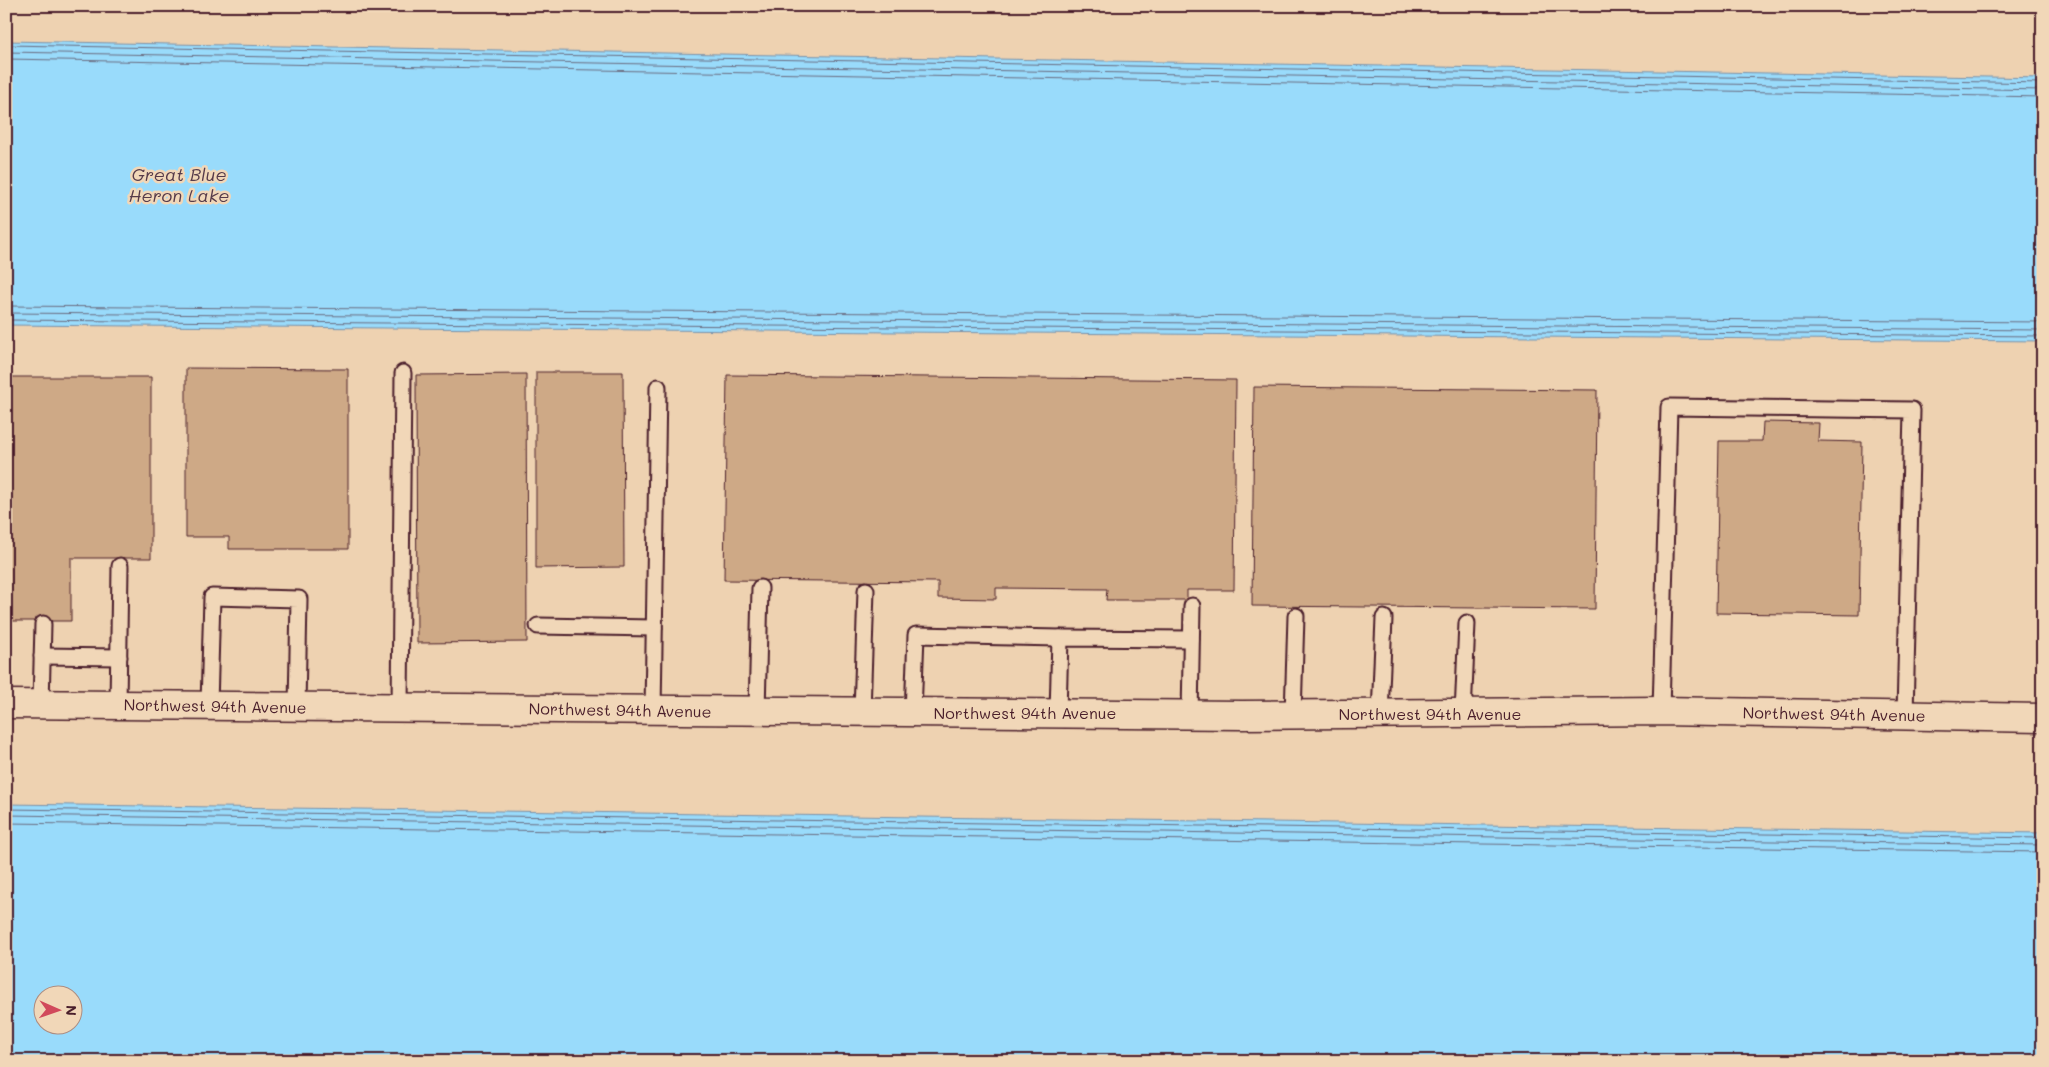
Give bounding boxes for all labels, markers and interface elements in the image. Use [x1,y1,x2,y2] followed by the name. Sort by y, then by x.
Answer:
[129,162,229,207] water label: Great Blue Heron Lake
[123,693,307,718] street label: Northwest 94th Avenue
[528,697,712,722] street label: Northwest 94th Avenue
[1742,701,1926,726] street label: Northwest 94th Avenue
[933,702,1117,723] street label: Northwest 94th Avenue
[1338,703,1522,724] street label: Northwest 94th Avenue
[32,984,82,1034] north arrow
[62,1005,81,1016] text: N

